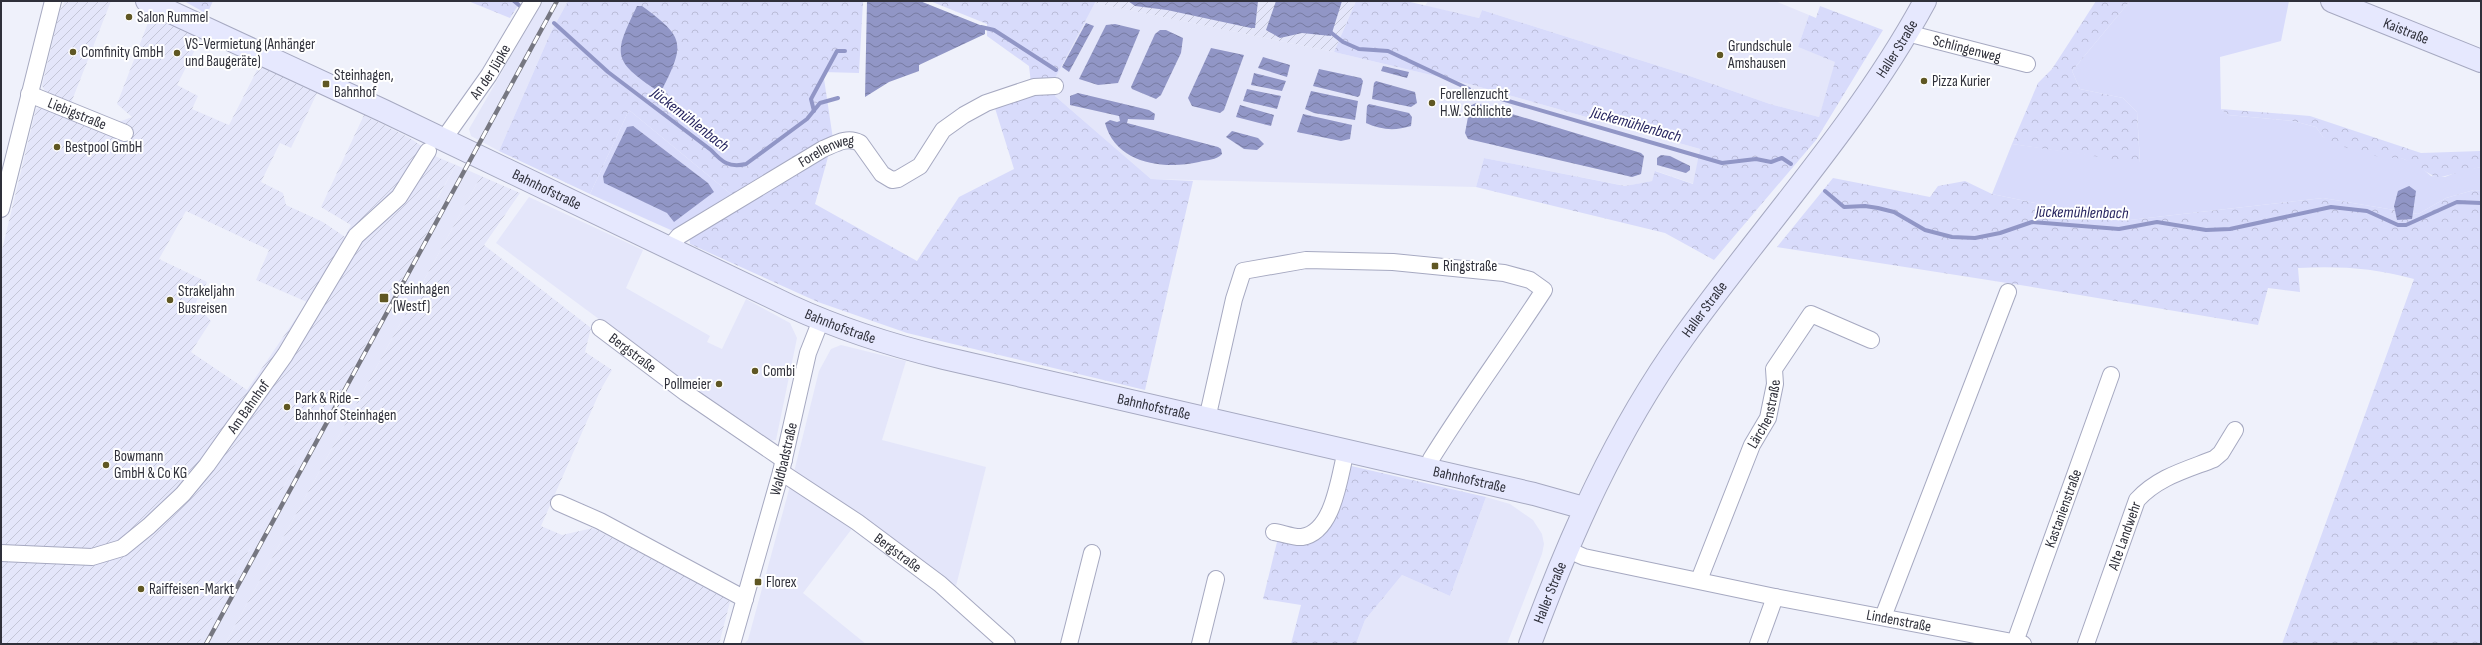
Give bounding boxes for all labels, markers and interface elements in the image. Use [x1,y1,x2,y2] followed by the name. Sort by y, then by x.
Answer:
[137,8,208,27] place label: Salon Rummel
[124,12,134,22] marker: Salon Rummel
[2381,13,2432,49] street label: Kaistraße
[1872,16,1922,81] street label: Haller Straße
[1931,31,2003,66] street label: Schlingenweg
[185,35,316,71] place label: VS-Vermietung (Anhänger und Baugeräte)
[1727,37,1792,73] place label: Grundschule Amshausen
[465,41,515,104] street label: An der Jüpke
[81,43,164,62] place label: Comfinity GmbH
[68,47,78,57] marker: Comfinity GmbH
[172,48,182,58] marker: VS-Vermietung (Anhänger und Baugeräte)
[1715,50,1725,60] marker: Grundschule Amshausen
[334,66,394,102] place label: Steinhagen, Bahnhof
[1932,72,1991,91] place label: Pizza Kurier
[1919,76,1929,86] marker: Pizza Kurier
[321,79,331,89] marker: Steinhagen, Bahnhof
[647,83,733,156] water label: Jückemühlenbach
[1440,85,1512,121] place label: Forellenzucht H.W. Schlichte
[45,93,109,134] street label: Liebigstraße
[1427,98,1437,108] marker: Forellenzucht H.W. Schlichte
[1588,103,1684,147] water label: Jückemühlenbach
[795,131,855,171] street label: Forellenweg
[65,138,143,157] place label: Bestpool GmbH
[52,142,62,152] marker: Bestpool GmbH
[509,165,585,214] street label: Bahnhofstraße
[2034,203,2129,223] water label: Jückemühlenbach
[1443,257,1497,276] place label: Ringstraße
[1430,261,1440,271] marker: Ringstraße
[1677,277,1731,341] street label: Haller Straße
[393,280,450,316] place label: Steinhagen (Westf)
[178,282,235,318] place label: Strakeljahn Busreisen
[378,292,390,304] marker: Steinhagen (Westf)
[165,295,175,305] marker: Strakeljahn Busreisen
[802,304,878,348] street label: Bahnhofstraße
[605,329,660,377] street label: Bergstraße
[763,362,795,381] place label: Combi
[750,366,760,376] marker: Combi
[664,375,712,394] place label: Pollmeier
[222,376,274,438] street label: Am Bahnhof
[714,379,724,389] marker: Pollmeier
[1743,379,1785,452] street label: Lärchenstraße
[295,389,396,425] place label: Park & Ride - Bahnhof Steinhagen
[1116,389,1192,424] street label: Bahnhofstraße
[282,402,292,412] marker: Park & Ride - Bahnhof Steinhagen
[765,421,801,498] street label: Waldbadstraße
[114,447,187,483] place label: Bowmann GmbH & Co KG
[101,460,111,470] marker: Bowmann GmbH & Co KG
[1431,462,1508,497] street label: Bahnhofstraße
[2040,467,2086,550] street label: Kastanienstraße
[2103,498,2146,573] street label: Alte Landwehr
[870,529,926,577] street label: Bergstraße
[1529,559,1571,626] street label: Haller Straße
[766,573,797,592] place label: Florex
[753,577,763,587] marker: Florex
[149,580,234,599] place label: Raiffeisen-Markt
[136,584,146,594] marker: Raiffeisen-Markt
[1865,605,1933,636] street label: Lindenstraße

